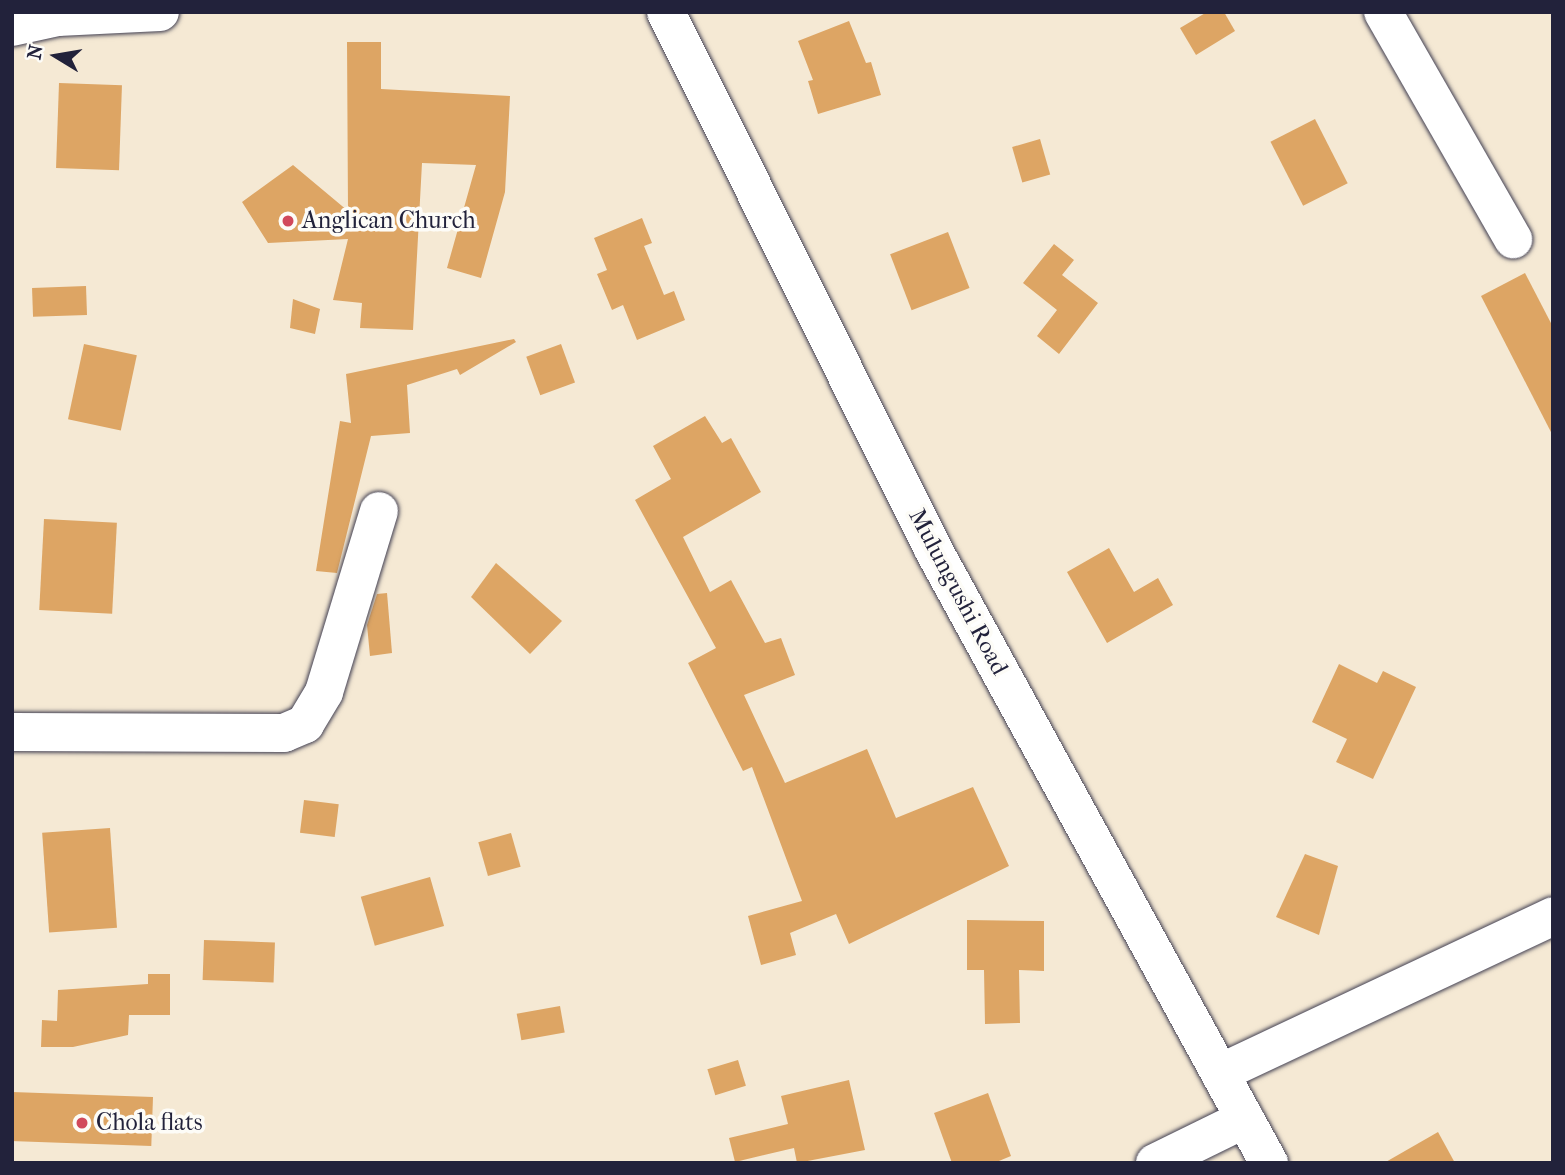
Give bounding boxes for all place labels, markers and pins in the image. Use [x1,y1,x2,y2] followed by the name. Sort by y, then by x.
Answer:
[302,207,476,235] place label: Anglican Church
[280,213,296,229] marker: Anglican Church
[96,1109,203,1137] place label: Chola flats
[74,1115,90,1131] marker: Chola flats

